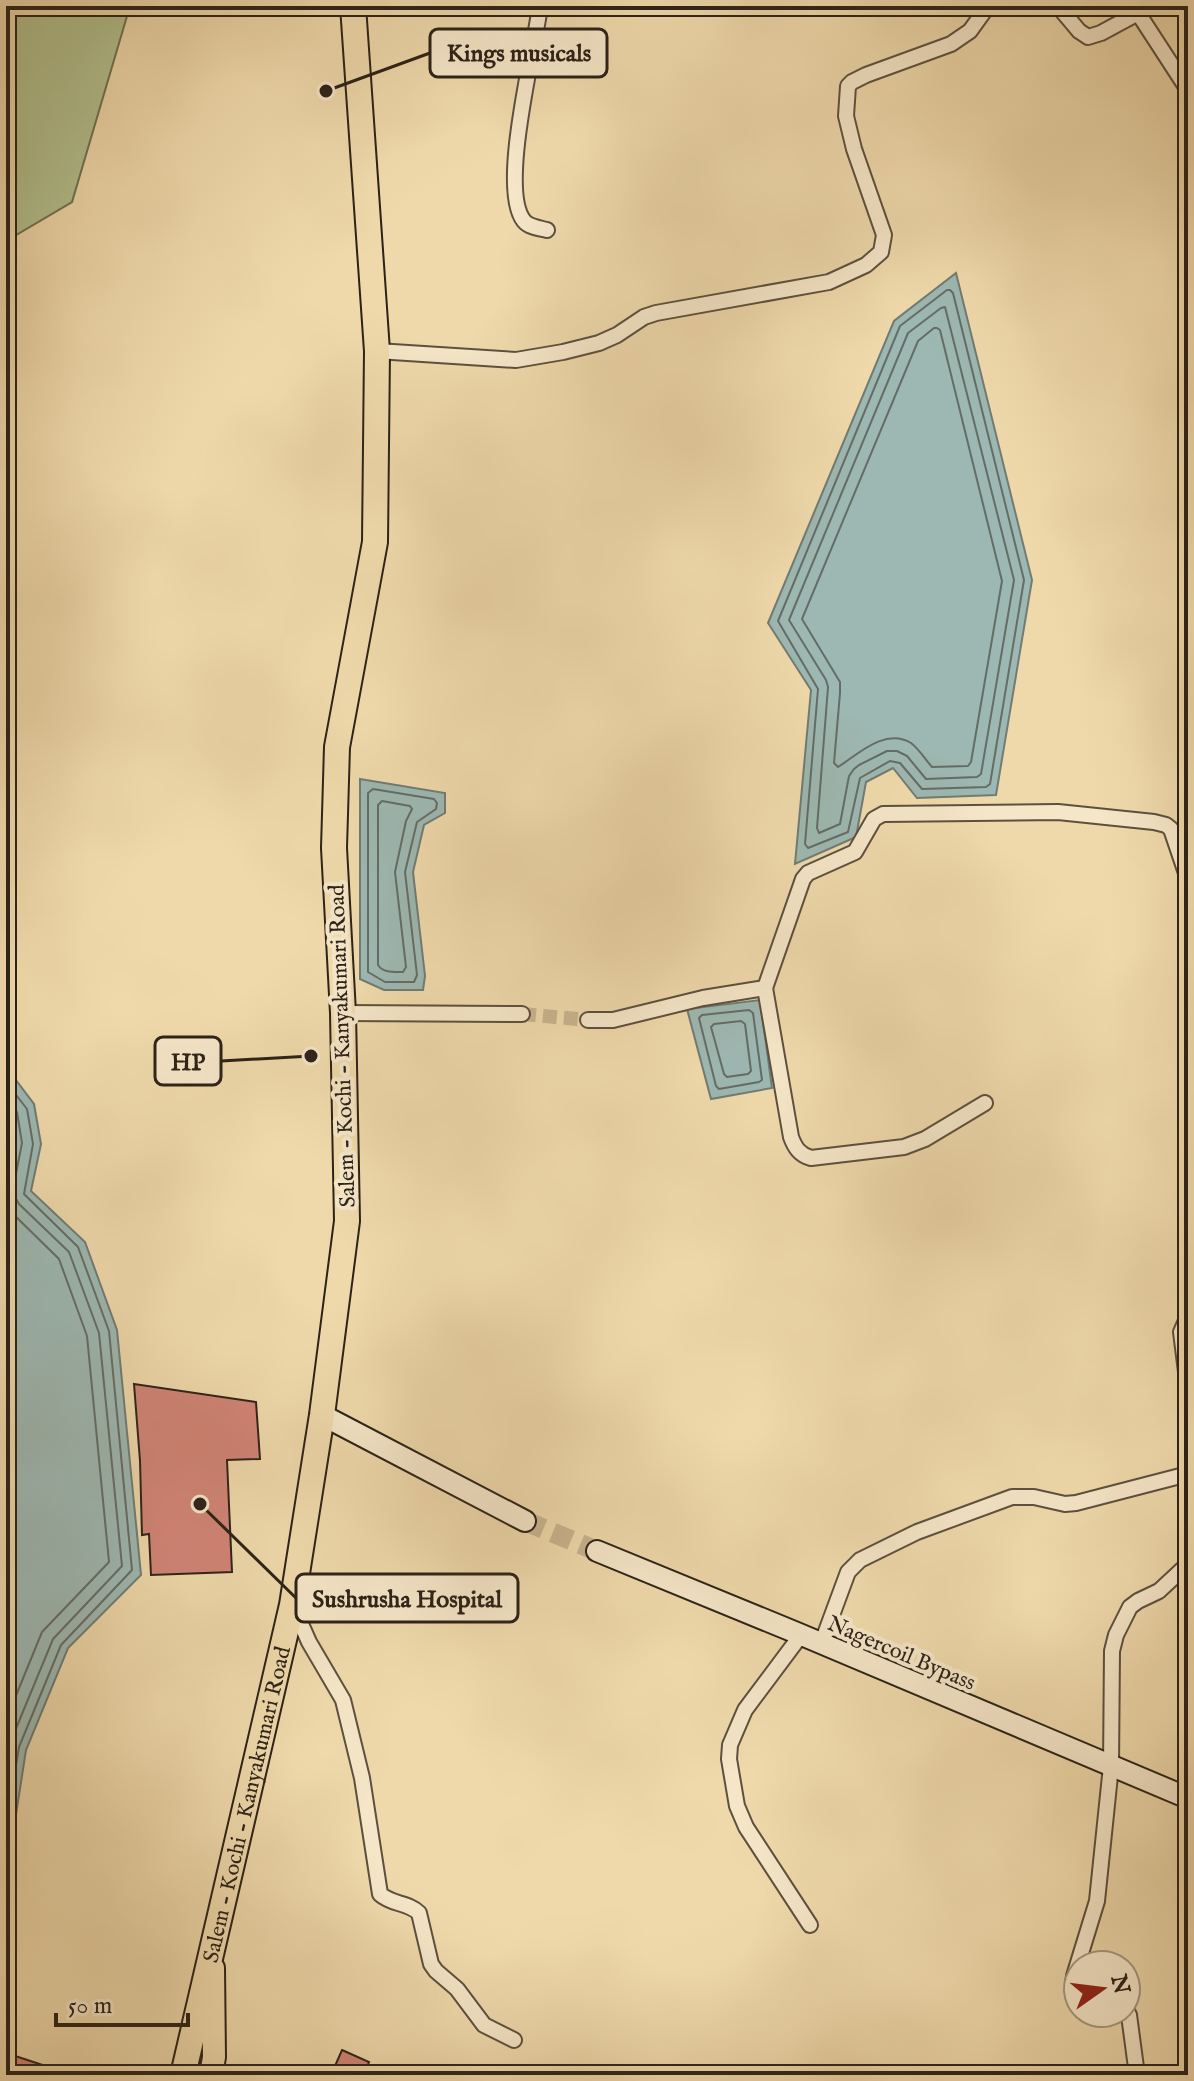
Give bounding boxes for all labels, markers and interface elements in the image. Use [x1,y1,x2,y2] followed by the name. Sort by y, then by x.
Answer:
[430,29,607,77] callout: Kings musicals
[447,39,592,70] text: Kings musicals
[323,884,363,1208] street label: Salem - Kochi - Kanyakumari Road
[155,1037,221,1085] callout: HP
[171,1048,205,1079] text: HP
[296,1574,518,1622] callout: Sushrusha Hospital
[312,1585,502,1616] text: Sushrusha Hospital
[823,1610,980,1698] street label: Nagercoil Bypass
[198,1644,298,1965] street label: Salem - Kochi - Kanyakumari Road
[1062,1949,1142,2029] north arrow
[1103,1971,1135,1997] text: N
[56,1977,188,2027] scale bar
[68,1991,112,2022] text: 50 m

